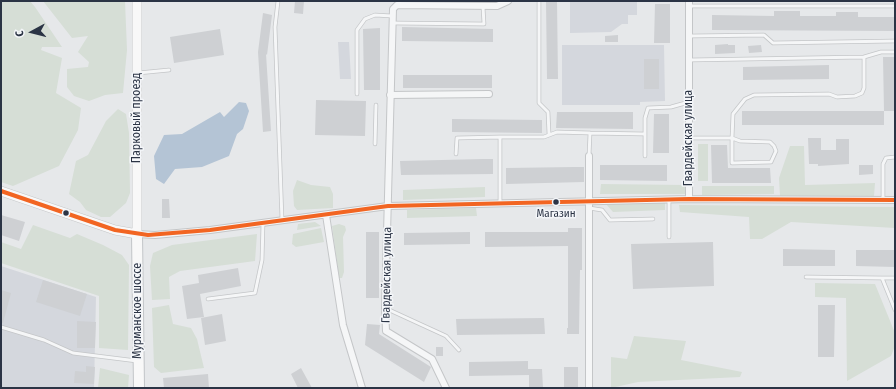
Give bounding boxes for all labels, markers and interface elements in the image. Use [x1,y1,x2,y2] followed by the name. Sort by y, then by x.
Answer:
[12,12,52,52] north arrow
[13,30,26,37] text: С
[130,73,144,163] street label: Парковый проезд
[682,90,696,186] street label: Гвардейская улица
[551,197,561,207] marker: Магазин
[536,207,576,221] place label: Магазин
[61,208,71,218] unlabelled marker
[379,227,395,323] street label: Гвардейская улица
[131,263,145,359] street label: Мурманское шоссе

